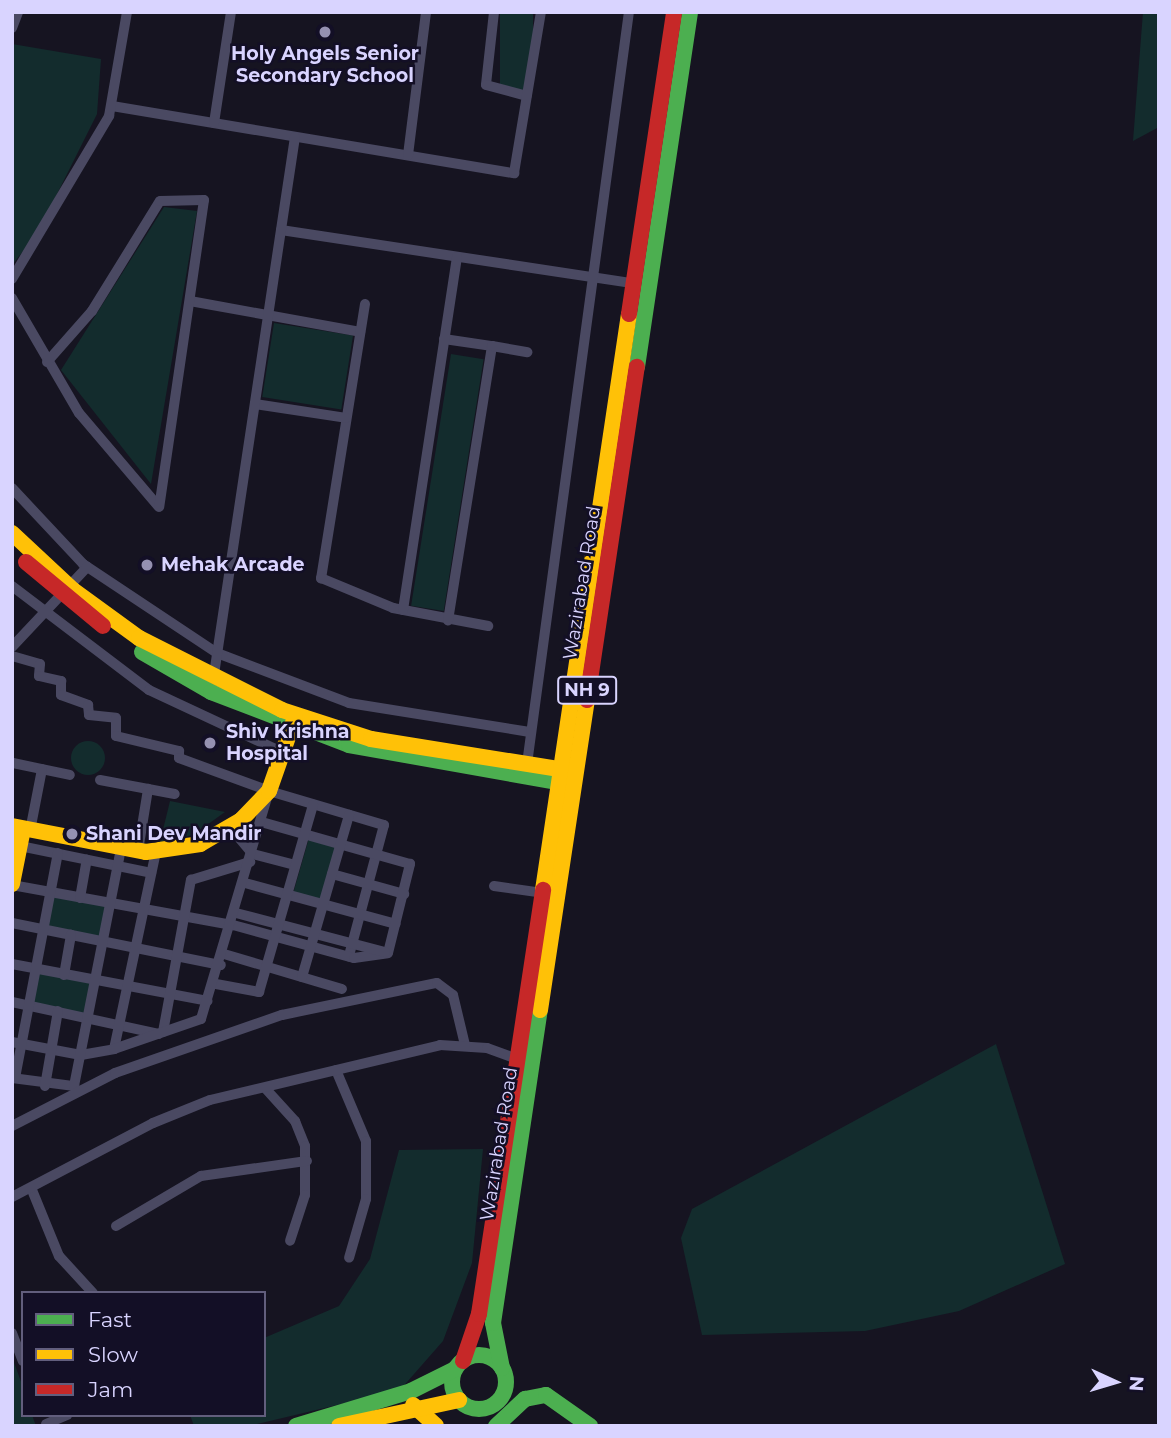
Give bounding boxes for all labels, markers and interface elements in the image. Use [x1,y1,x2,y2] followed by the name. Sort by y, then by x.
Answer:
[317,24,333,40] marker: Holy Angels Senior Secondary School
[231,43,419,87] place label: Holy Angels Senior Secondary School
[559,504,605,662] street label: Wazirabad Road
[161,554,305,576] place label: Mehak Arcade
[139,557,155,573] marker: Mehak Arcade
[556,676,618,704] road number: NH 9
[226,721,349,765] place label: Shiv Krishna Hospital
[200,733,220,753] marker: Shiv Krishna Hospital
[86,823,262,845] place label: Shani Dev Mandir
[64,826,80,842] marker: Shani Dev Mandir
[476,1065,522,1223] street label: Wazirabad Road
[21,1291,266,1417] legend
[88,1307,132,1332] text: Fast
[88,1342,138,1367] text: Slow
[1080,1347,1150,1417] north arrow
[1124,1375,1148,1392] text: N
[88,1377,133,1402] text: Jam

